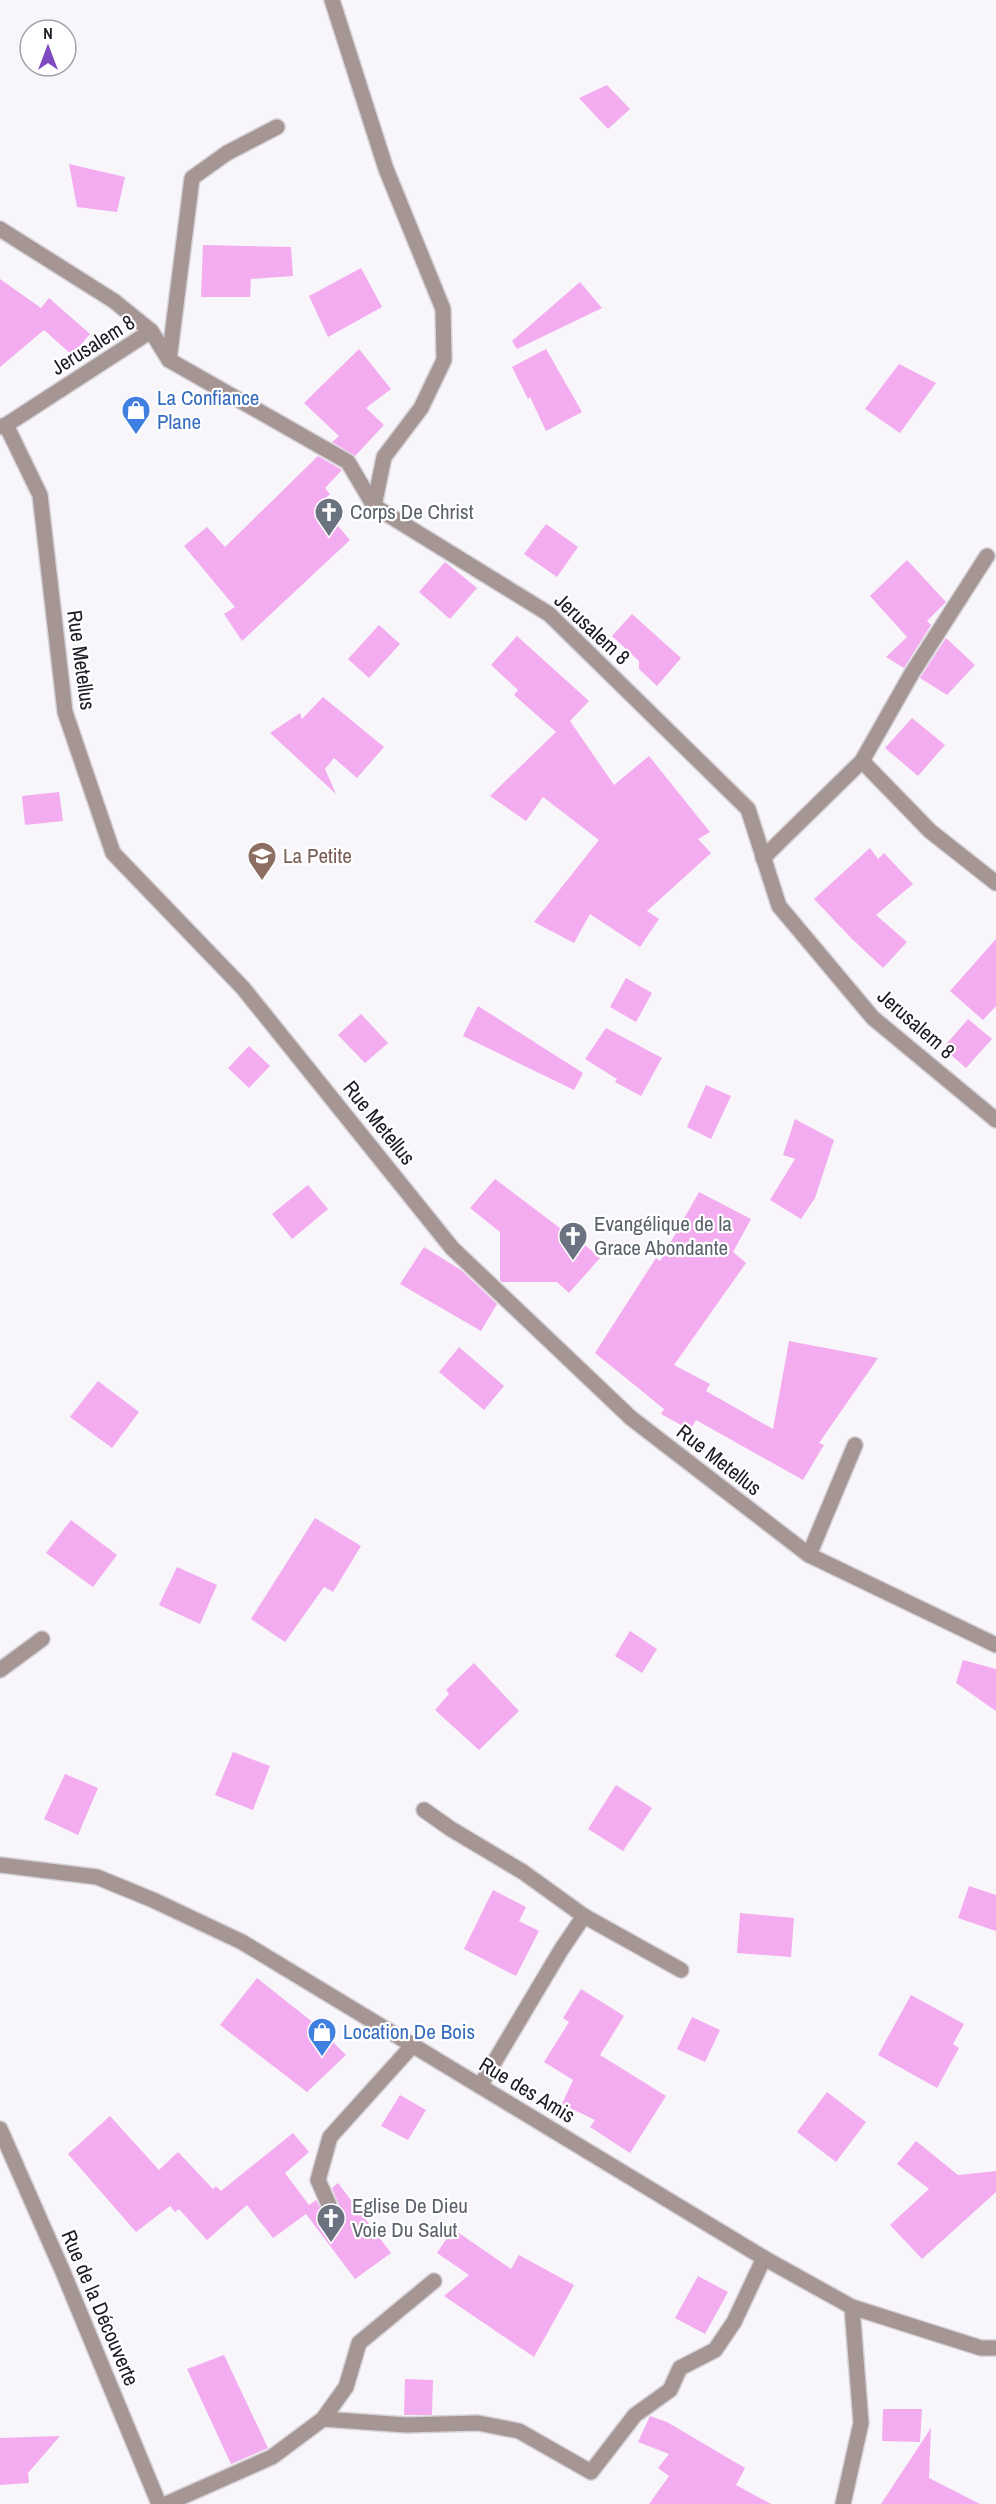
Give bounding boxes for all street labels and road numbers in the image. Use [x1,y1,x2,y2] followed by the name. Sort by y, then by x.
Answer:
[45,307,140,382] street label: Jerusalem 8
[548,586,637,671] street label: Jerusalem 8
[60,608,103,712] street label: Rue Metellus
[871,982,961,1065] street label: Jerusalem 8
[336,1075,422,1171] street label: Rue Metellus
[671,1417,768,1502] street label: Rue Metellus
[474,2050,581,2130] street label: Rue des Amis
[55,2225,146,2390] street label: Rue de la Découverte

